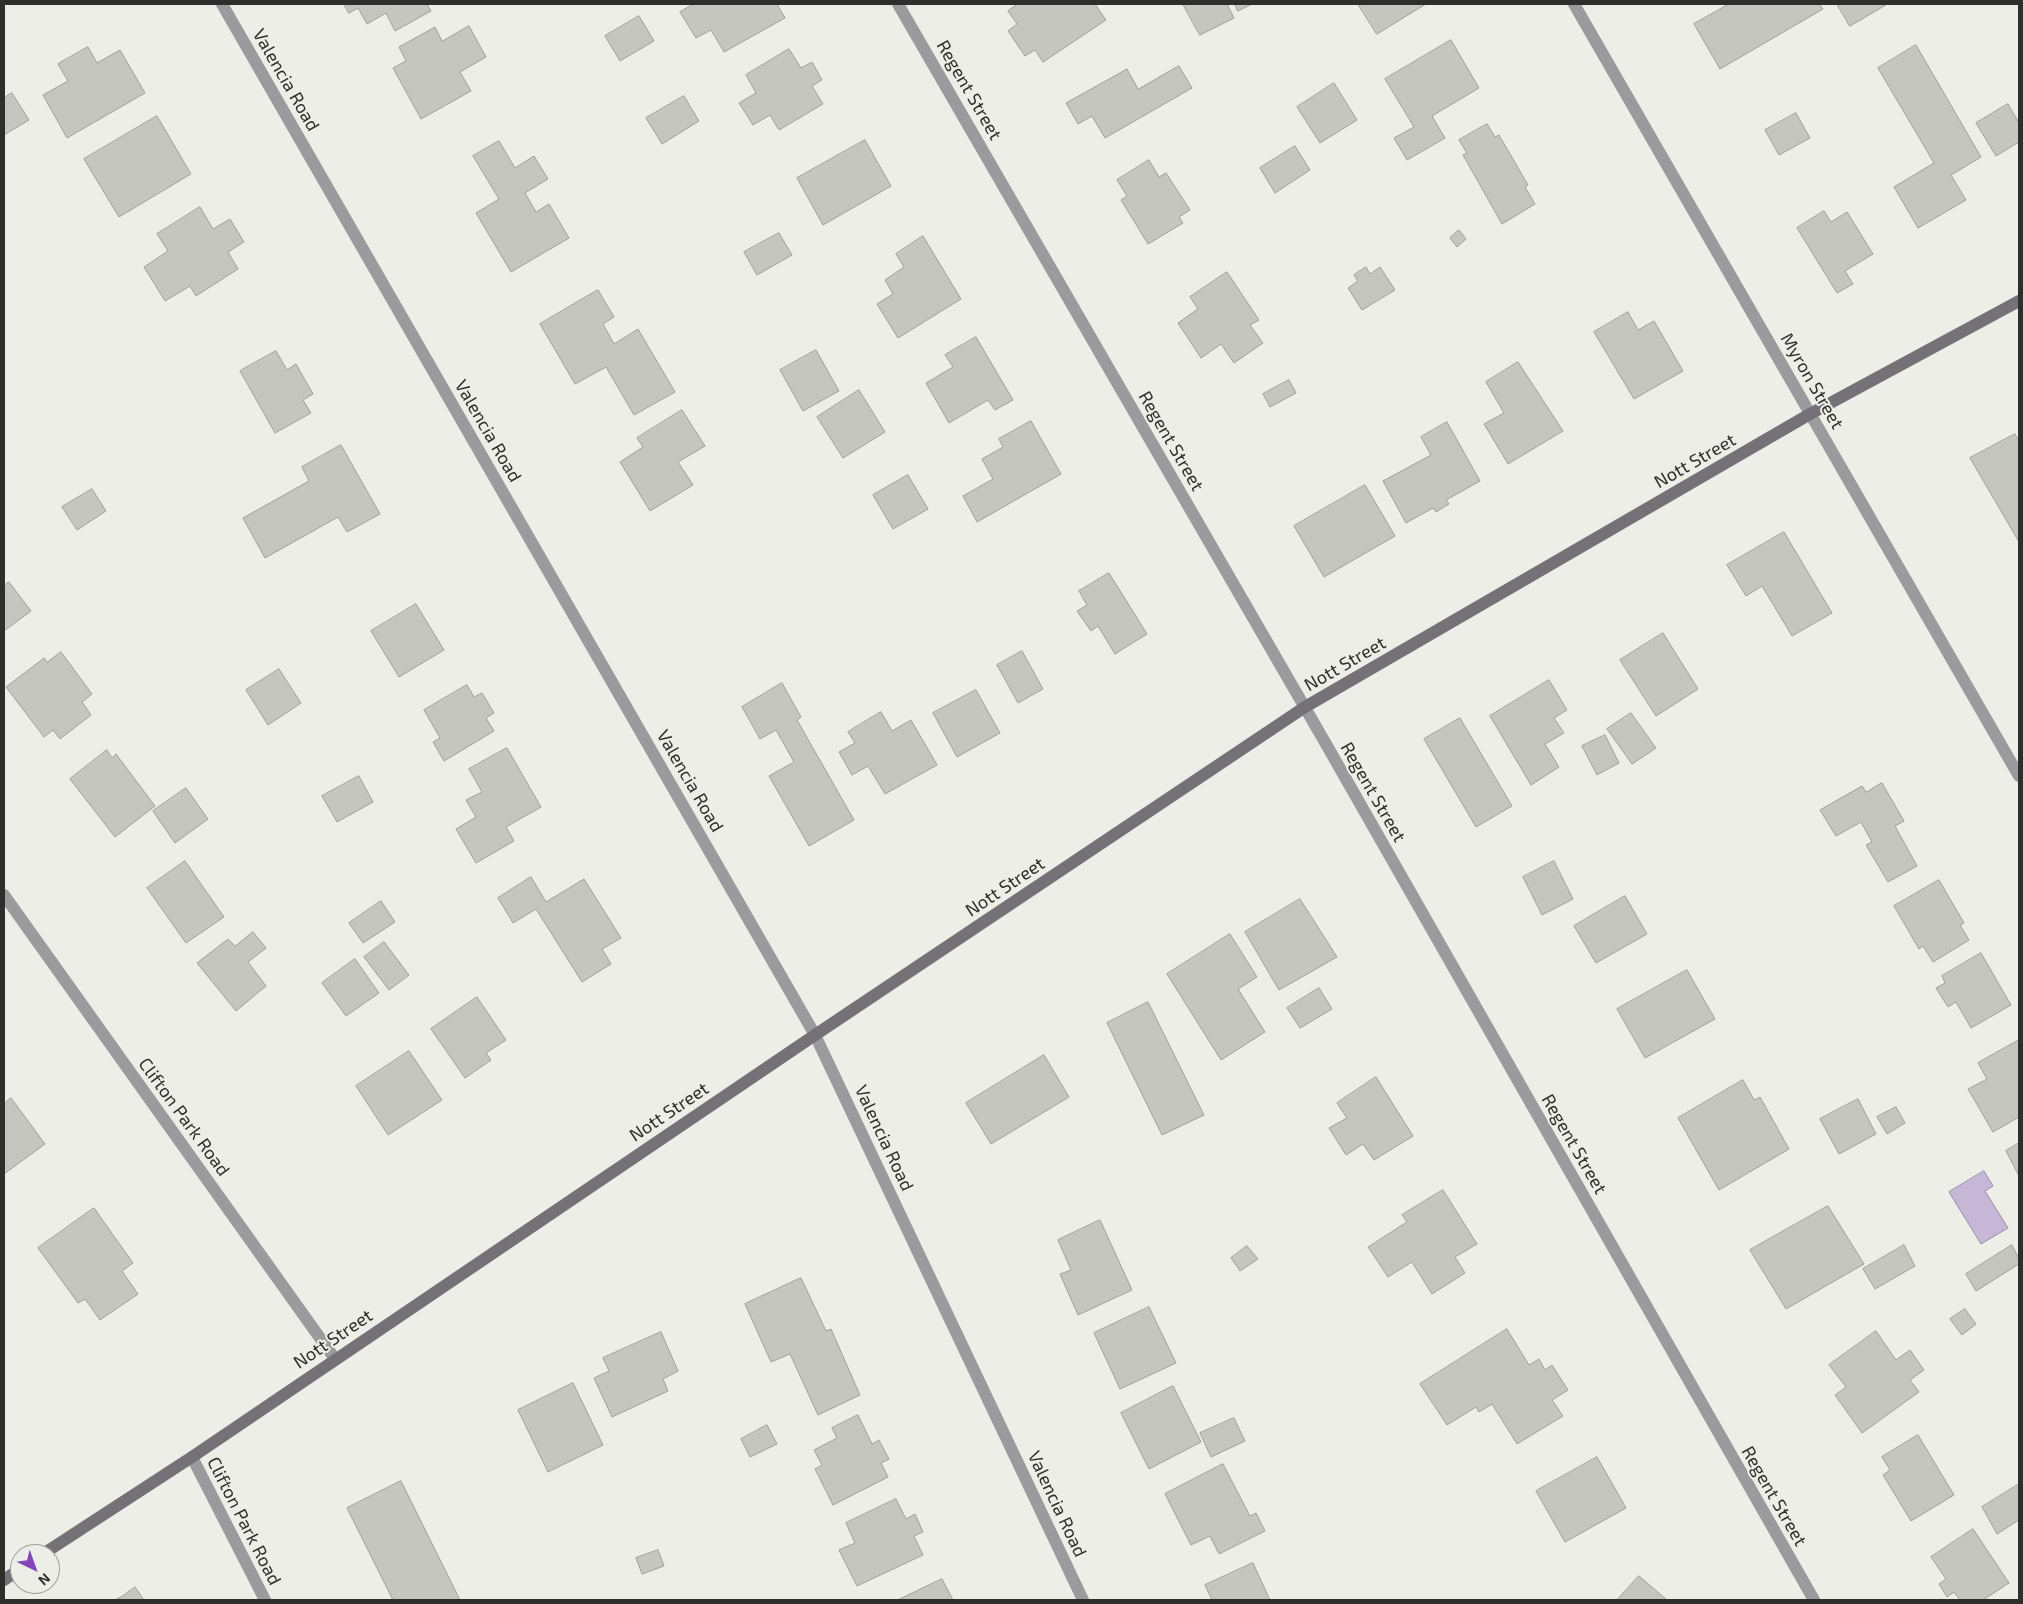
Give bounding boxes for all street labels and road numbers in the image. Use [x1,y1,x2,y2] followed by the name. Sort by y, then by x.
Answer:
[248,25,324,135] street label: Valencia Road
[932,36,1006,144] street label: Regent Street
[1776,329,1848,433] street label: Myron Street
[450,376,526,486] street label: Valencia Road
[1134,387,1208,495] street label: Regent Street
[1650,429,1740,493] street label: Nott Street
[1300,632,1390,696] street label: Nott Street
[652,726,728,836] street label: Valencia Road
[1336,738,1410,846] street label: Regent Street
[961,853,1049,921] street label: Nott Street
[134,1054,234,1180] street label: Clifton Park Road
[625,1078,713,1146] street label: Nott Street
[850,1082,918,1194] street label: Valencia Road
[1537,1090,1611,1198] street label: Regent Street
[289,1305,377,1373] street label: Nott Street
[1737,1442,1811,1550] street label: Regent Street
[1023,1448,1091,1560] street label: Valencia Road
[202,1453,286,1589] street label: Clifton Park Road

